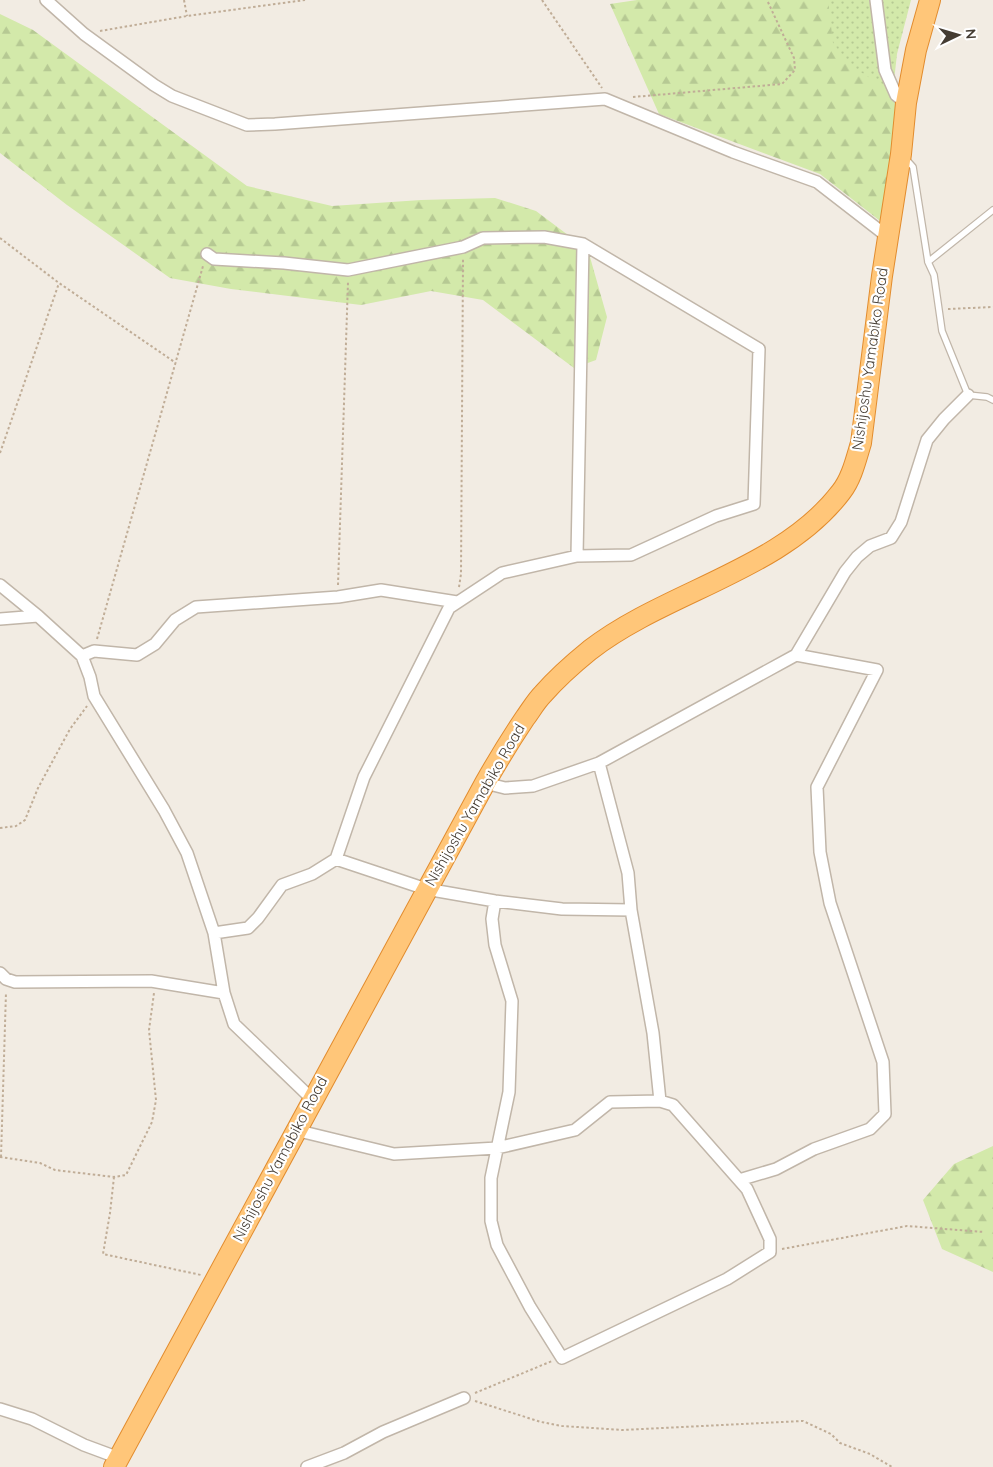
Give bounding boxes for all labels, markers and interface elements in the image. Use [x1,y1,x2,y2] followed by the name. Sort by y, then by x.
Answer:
[933,10,983,60] north arrow
[962,28,980,40] text: N
[847,266,892,452] street label: Nishijoshu Yamabiko Road
[420,720,529,889] street label: Nishijoshu Yamabiko Road
[228,1073,331,1245] street label: Nishijoshu Yamabiko Road

